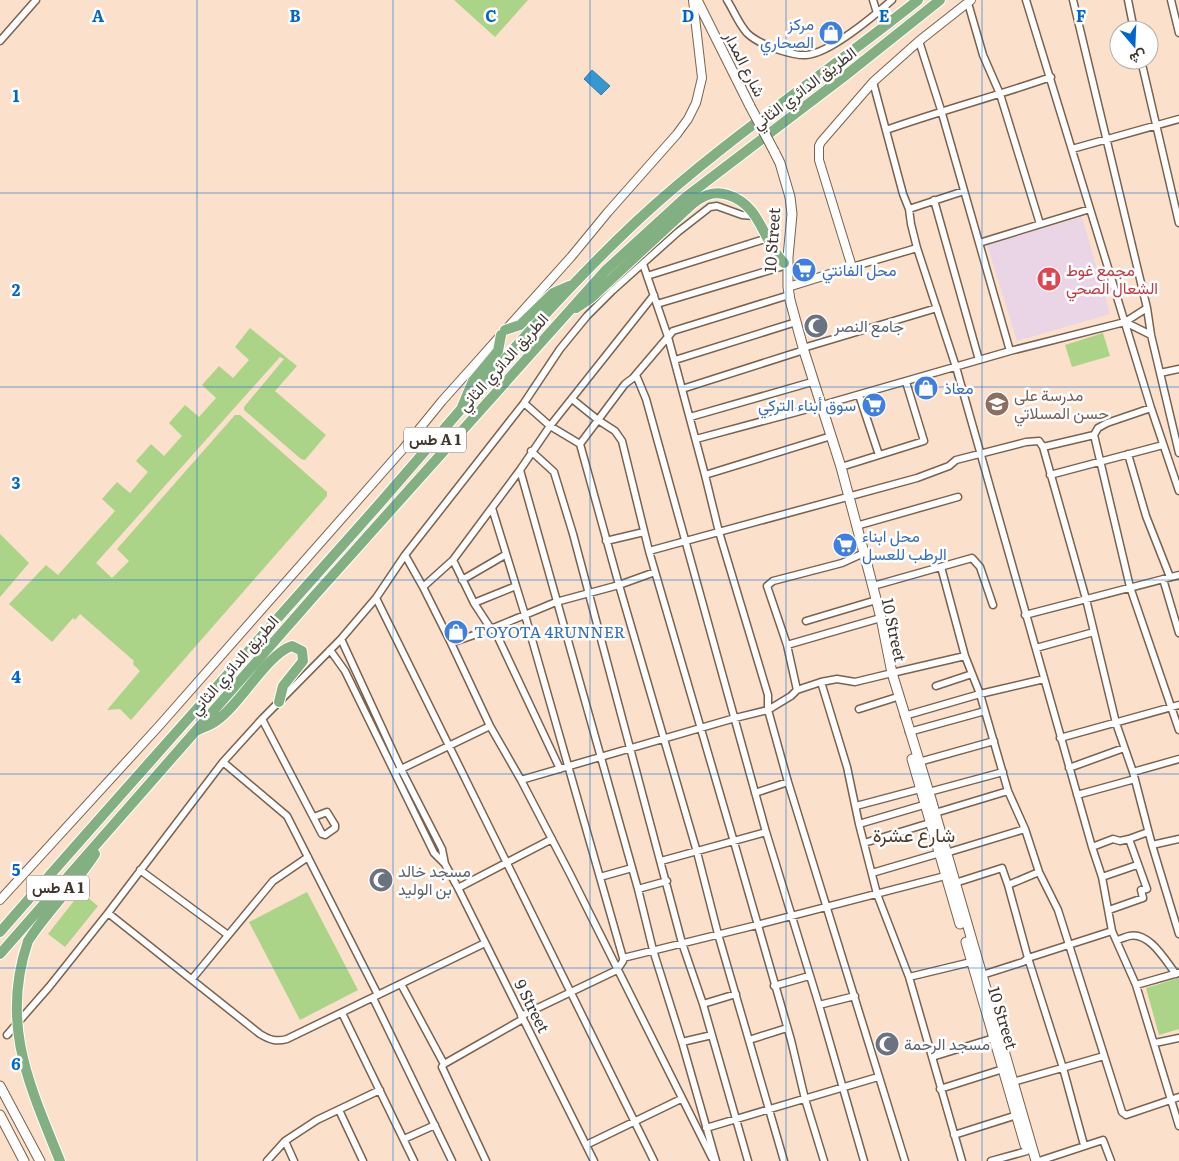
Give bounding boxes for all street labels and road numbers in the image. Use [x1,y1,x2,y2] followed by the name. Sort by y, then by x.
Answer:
[718,26,773,101] street label: شارع المدار
[746,40,863,137] street label: الطريق الدائري الثاني
[757,206,785,273] street label: 10 Street
[451,307,555,418] street label: الطريق الدائري الثاني
[404,428,466,452] road number: طس A 1
[877,596,914,664] street label: 10 Street
[183,609,286,722] street label: الطريق الدائري الثاني
[27,876,89,900] road number: طس A 1
[509,975,557,1037] street label: 9 Street
[983,983,1025,1053] street label: 10 Street

